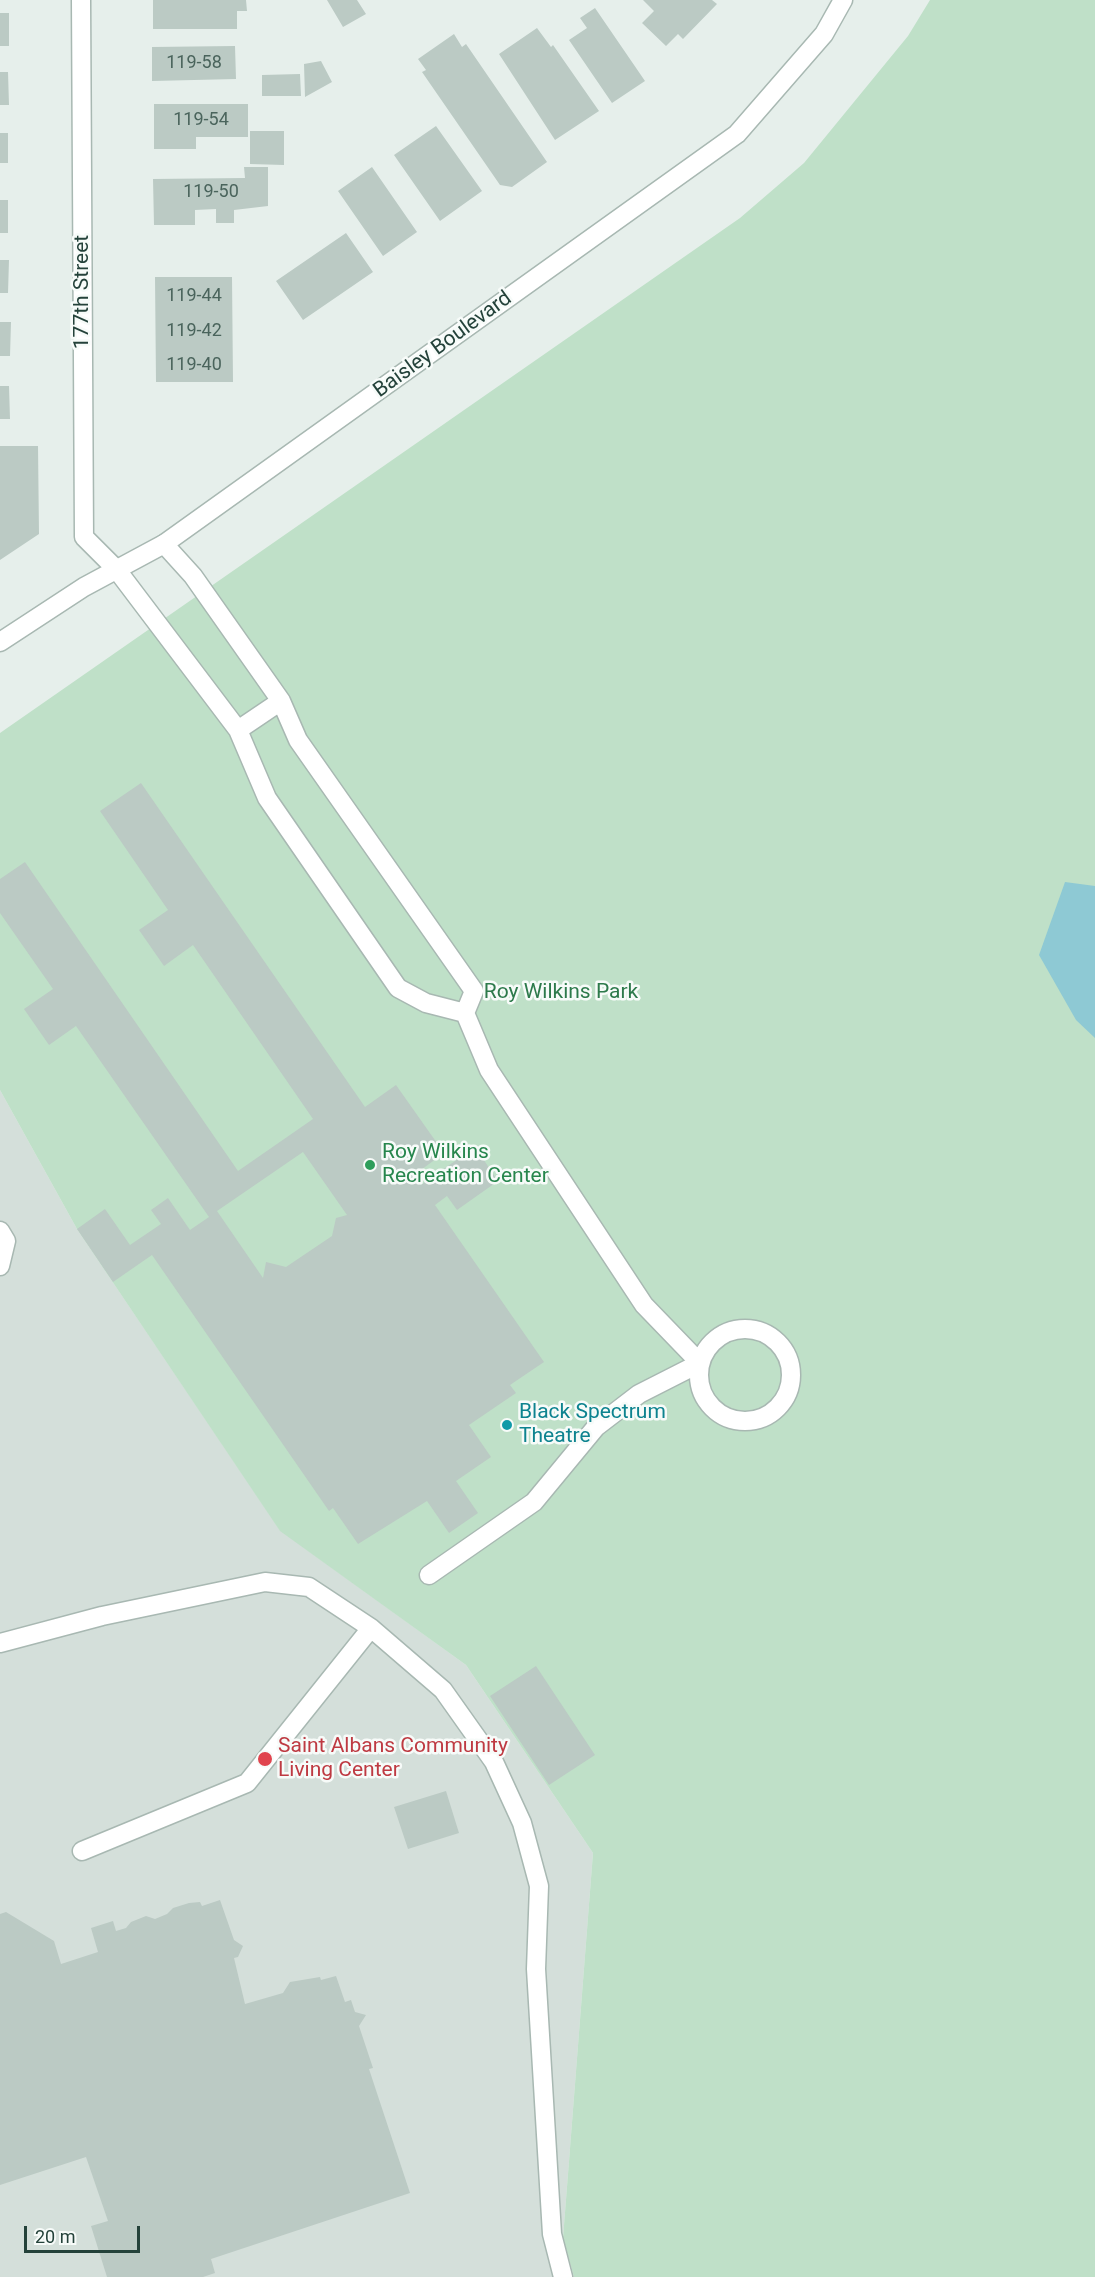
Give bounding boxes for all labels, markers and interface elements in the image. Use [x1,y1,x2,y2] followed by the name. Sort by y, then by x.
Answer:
[166,52,222,74] house number: 119-58
[173,109,229,131] house number: 119-54
[183,181,239,203] house number: 119-50
[70,235,96,349] street label: 177th Street
[166,285,222,307] house number: 119-44
[369,286,517,404] street label: Baisley Boulevard
[166,320,222,342] house number: 119-42
[166,354,222,376] house number: 119-40
[484,980,638,1006] park label: Roy Wilkins Park
[382,1140,549,1190] place label: Roy Wilkins Recreation Center
[363,1158,377,1172] marker: Roy Wilkins Recreation Center
[519,1400,666,1450] place label: Black Spectrum Theatre
[500,1418,514,1432] marker: Black Spectrum Theatre
[278,1734,508,1784] place label: Saint Albans Community Living Center
[256,1750,274,1768] marker: Saint Albans Community Living Center
[27,2214,142,2252] scale bar
[35,2226,75,2247] text: 20 m

